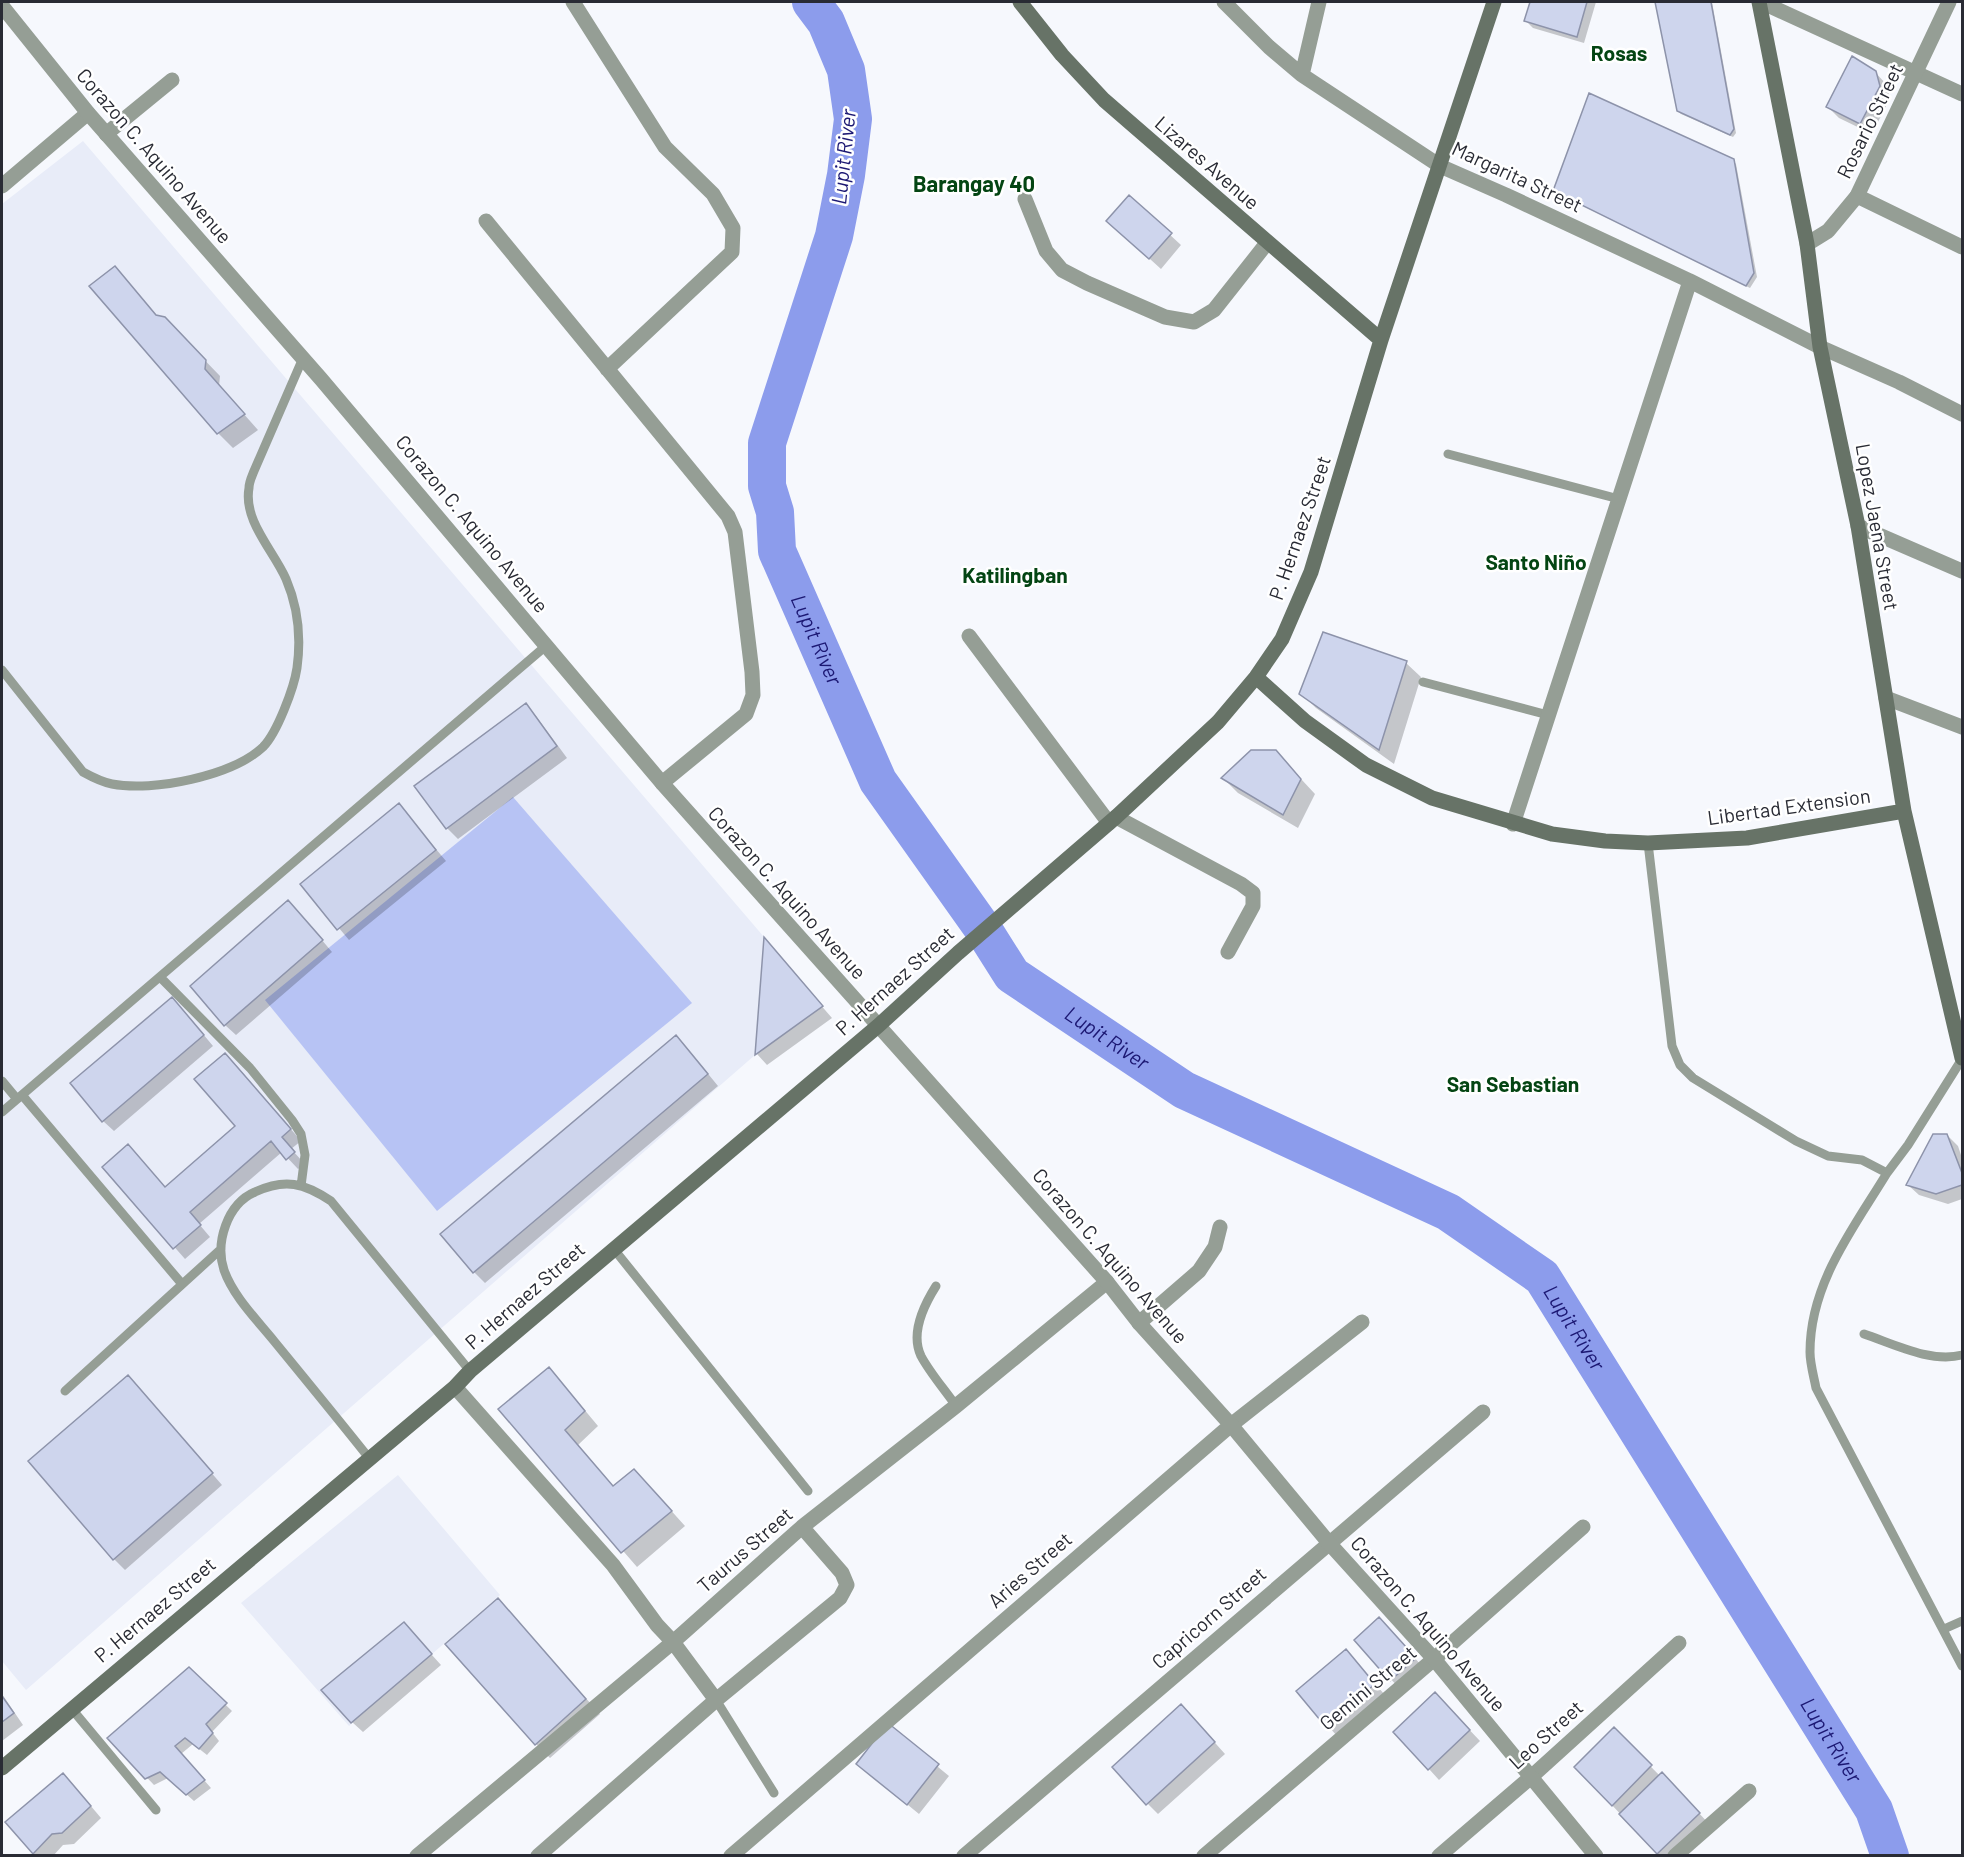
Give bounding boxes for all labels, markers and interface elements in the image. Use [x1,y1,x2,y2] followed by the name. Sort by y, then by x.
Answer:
[1591,40,1647,65] district label: Rosas
[1831,59,1907,182] street label: Rosario Street
[72,63,237,248] street label: Corazon C. Aquino Avenue
[825,107,860,206] water label: Lupit River
[1151,110,1265,214] street label: Lizares Avenue
[1448,135,1586,217] street label: Margarita Street
[913,170,1035,196] district label: Barangay 40
[391,430,554,617] street label: Corazon C. Aquino Avenue
[1852,442,1904,612] street label: Lopez Jaena Street
[1263,452,1335,603] street label: P. Hernaez Street
[1485,549,1587,574] district label: Santo Niño
[962,562,1068,587] district label: Katilingban
[787,590,848,689] water label: Lupit River
[1706,783,1872,829] street label: Libertad Extension
[704,801,872,984] street label: Corazon C. Aquino Avenue
[830,921,958,1040] street label: P. Hernaez Street
[1061,1000,1155,1074] water label: Lupit River
[1447,1071,1579,1096] district label: San Sebastian
[1028,1163,1193,1348] street label: Corazon C. Aquino Avenue
[460,1237,589,1354] street label: P. Hernaez Street
[1539,1280,1611,1375] water label: Lupit River
[692,1501,797,1597] street label: Taurus Street
[983,1526,1076,1612] street label: Aries Street
[1346,1531,1511,1716] street label: Corazon C. Aquino Avenue
[89,1552,220,1667] street label: P. Hernaez Street
[1146,1561,1270,1673] street label: Capricorn Street
[1314,1640,1421,1735] street label: Gemini Street
[1796,1692,1868,1787] water label: Lupit River
[1503,1695,1587,1774] street label: Leo Street

